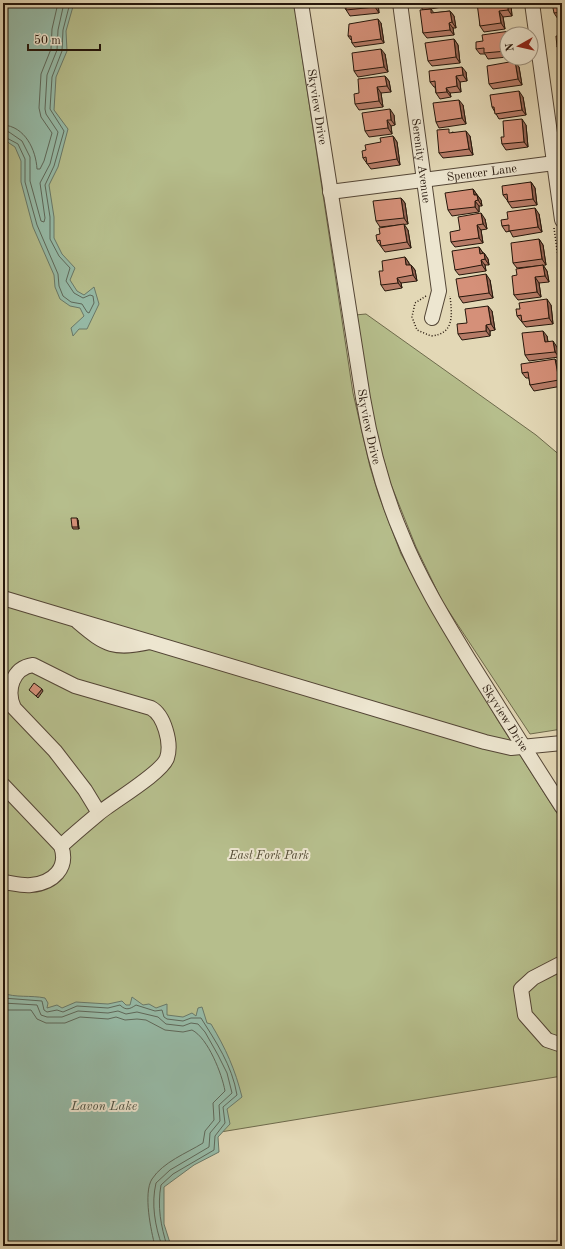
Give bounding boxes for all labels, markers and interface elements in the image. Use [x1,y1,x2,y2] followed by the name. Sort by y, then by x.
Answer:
[28,26,100,52] scale bar
[499,26,539,66] north arrow
[34,34,61,47] text: 50 m
[504,42,517,52] text: N
[304,68,328,146] street label: Skyview Drive
[409,118,432,204] street label: Serenity Avenue
[446,163,518,184] street label: Spencer Lane
[355,388,382,466] street label: Skyview Drive
[479,683,530,755] street label: Skyview Drive
[228,850,309,862] park label: East Fork Park
[70,1100,137,1113] water label: Lavon Lake

